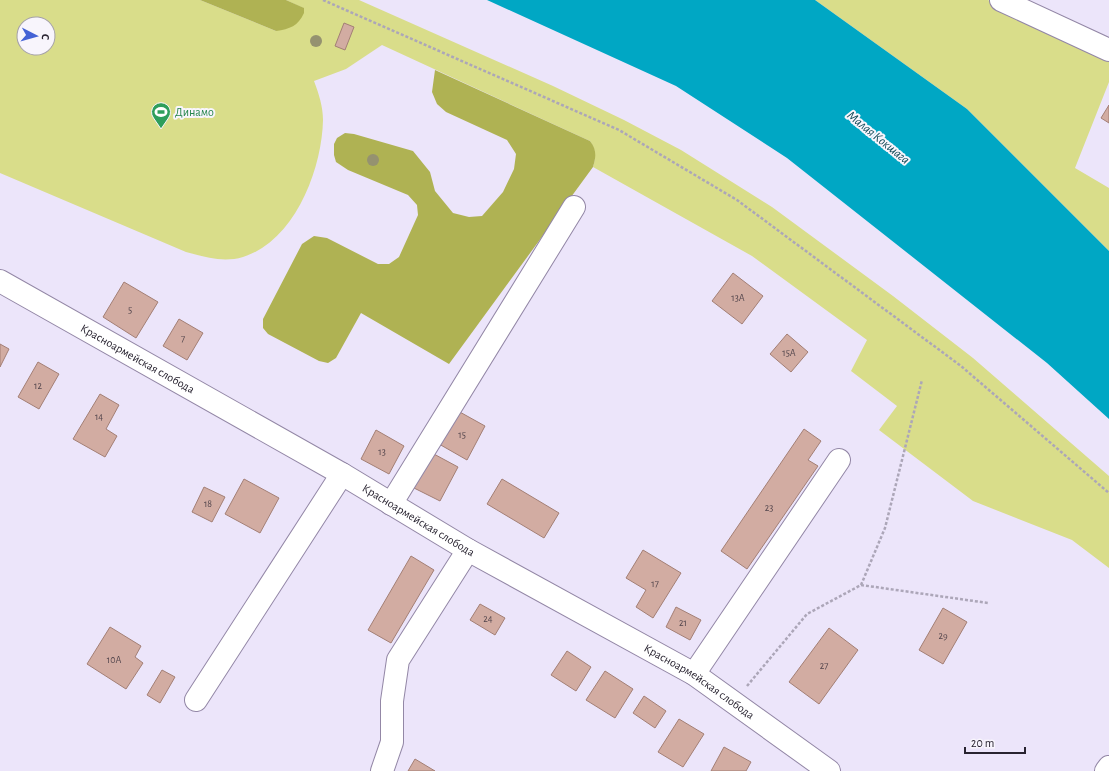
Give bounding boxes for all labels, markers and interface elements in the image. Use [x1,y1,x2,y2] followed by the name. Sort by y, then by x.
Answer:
[16,16,56,56] north arrow
[40,33,51,41] text: С
[150,101,172,129] sports icon: Динамо
[175,106,214,118] place label: Динамо
[844,109,912,167] water label: Малая Кокшага
[731,293,745,303] house number: 13А
[128,305,132,315] house number: 5
[79,322,197,396] street label: Красноармейская слобода
[181,334,185,344] house number: 7
[782,348,796,358] house number: 15А
[34,381,42,391] house number: 12
[95,412,103,422] house number: 14
[458,430,466,440] house number: 15
[378,447,386,457] house number: 13
[360,482,477,559] street label: Красноармейская слобода
[204,499,212,509] house number: 18
[765,503,773,513] house number: 23
[651,579,659,589] house number: 17
[483,614,493,624] house number: 24
[679,618,687,628] house number: 21
[938,631,948,641] house number: 29
[642,642,757,722] street label: Красноармейская слобода
[107,655,121,665] house number: 10А
[820,661,828,671] house number: 27
[965,729,1025,755] scale bar
[971,737,994,749] text: 20 m

